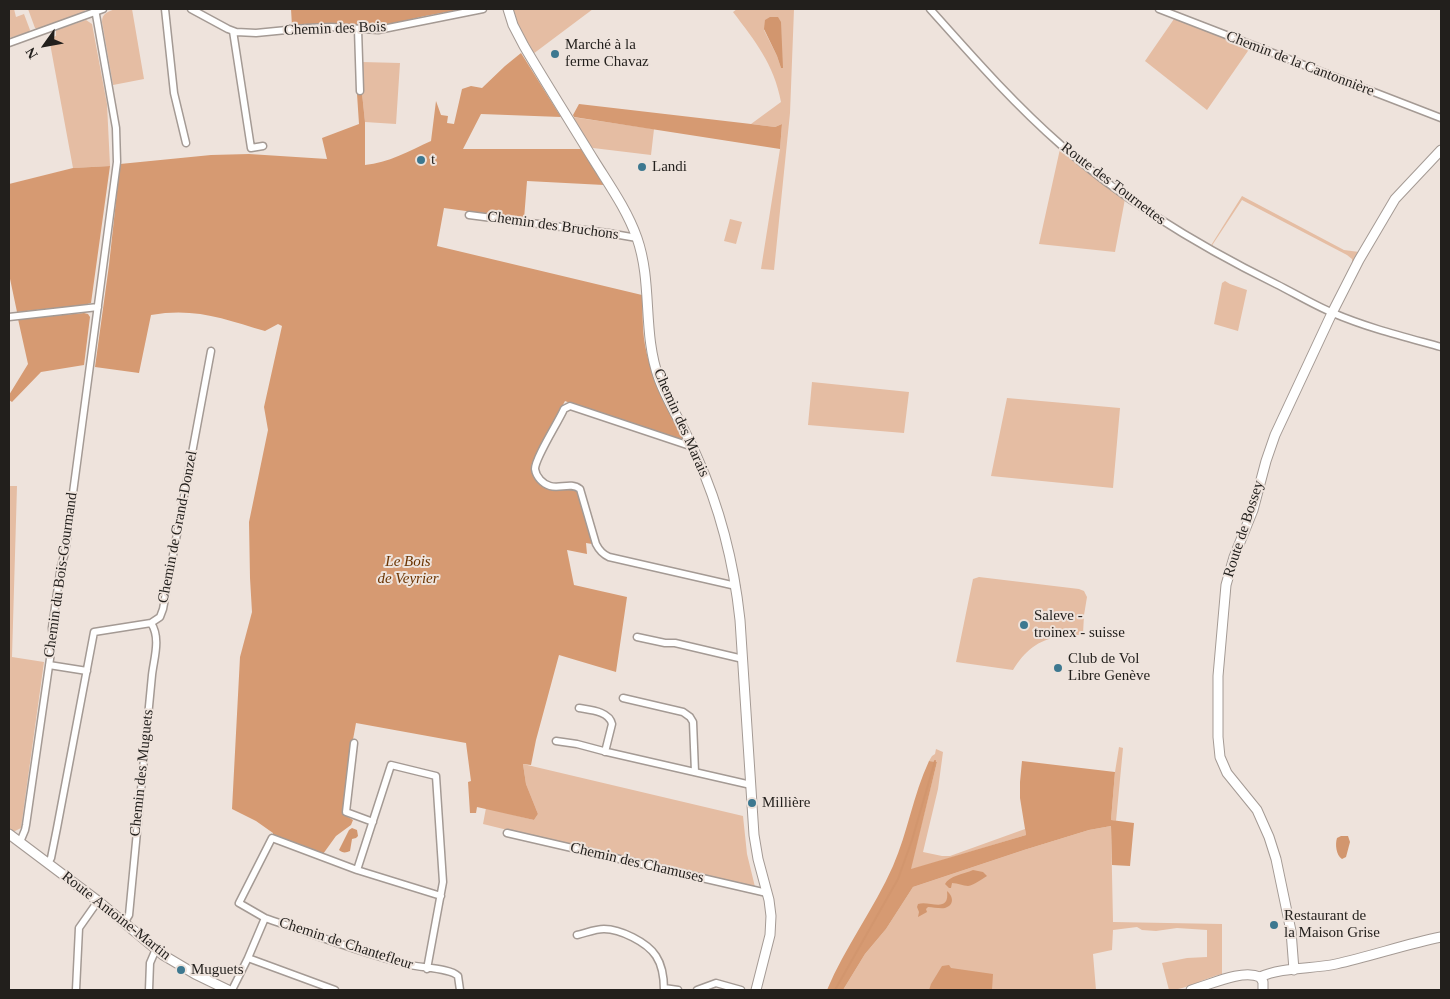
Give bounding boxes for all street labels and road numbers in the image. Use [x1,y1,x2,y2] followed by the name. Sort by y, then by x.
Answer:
[283,18,387,40] street label: Chemin des Bois
[1223,27,1377,101] street label: Chemin de la Cantonnière
[1057,139,1169,229] street label: Route des Tournettes
[486,208,620,244] street label: Chemin des Bruchons
[649,366,713,480] street label: Chemin des Marais
[154,449,202,605] street label: Chemin de Grand-Donzel
[1220,478,1268,580] street label: Route de Bossey
[40,491,82,659] street label: Chemin du Bois-Gourmand
[126,709,158,837] street label: Chemin des Muguets
[568,839,706,887] street label: Chemin des Chamuses
[58,868,174,964] street label: Route Antoine-Martin
[277,914,415,974] street label: Chemin de Chantefleur

